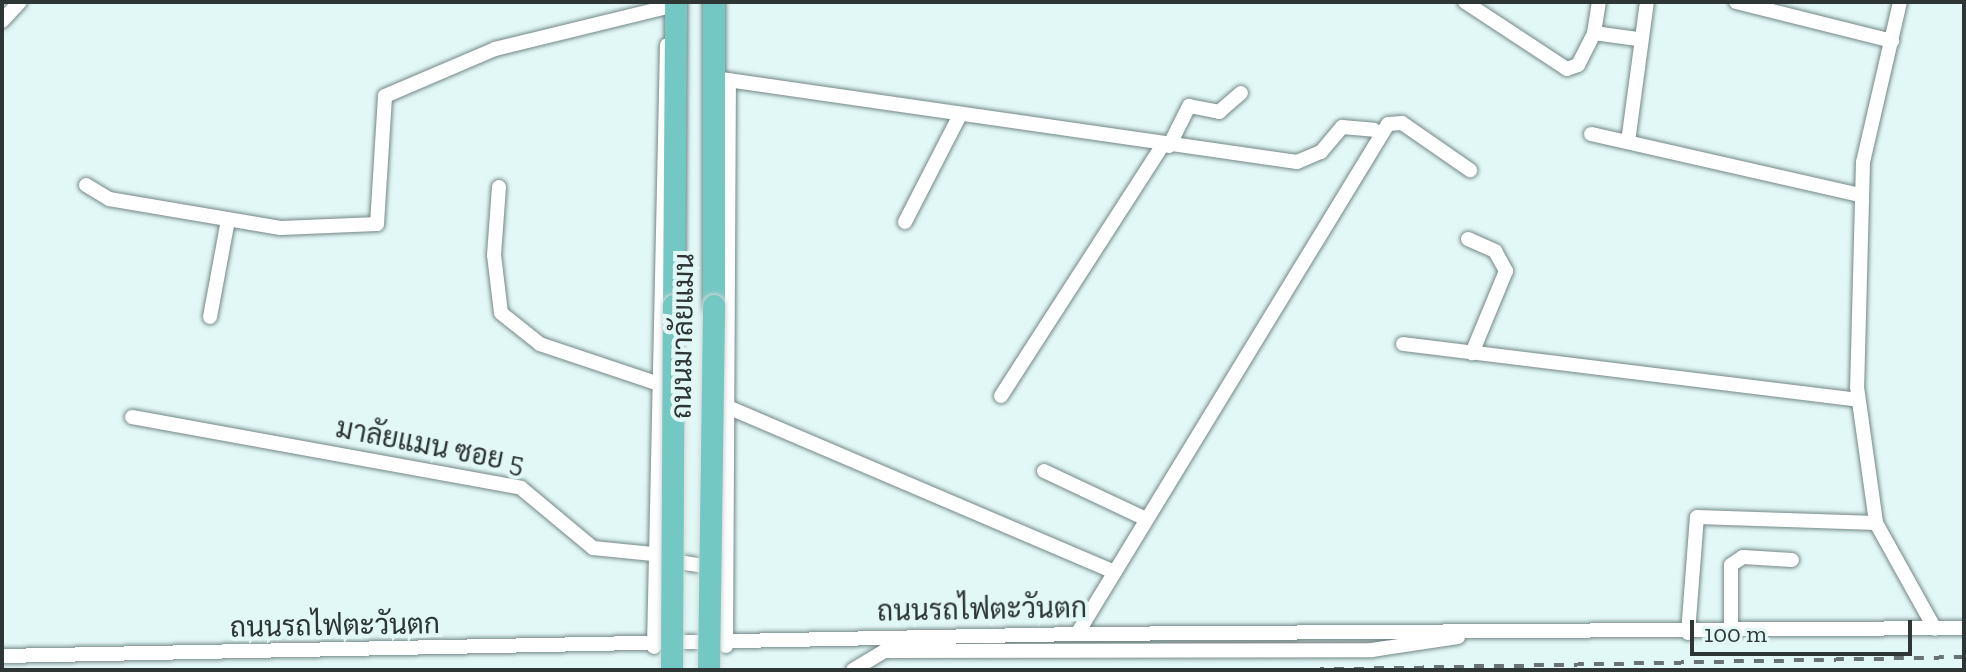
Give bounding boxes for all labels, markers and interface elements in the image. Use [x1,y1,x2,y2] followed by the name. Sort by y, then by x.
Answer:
[665,253,701,419] street label: ถนนมาลัยแมน
[333,411,527,481] street label: มาลัยแมน ซอย 5
[877,591,1087,629] street label: ถนนรถไฟตะวันตก
[1694,604,1916,654] scale bar
[230,607,440,645] street label: ถนนรถไฟตะวันตก
[1704,619,1767,648] text: 100 m

